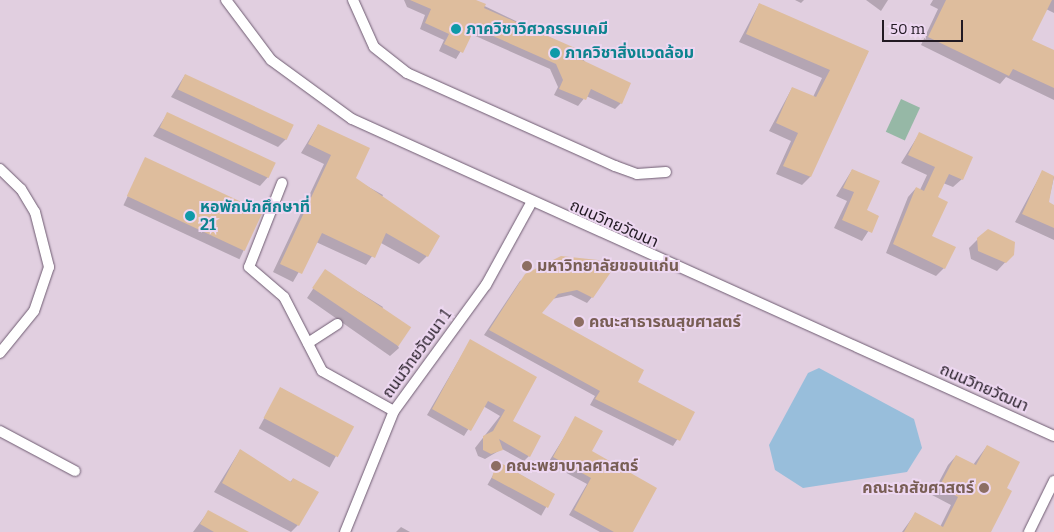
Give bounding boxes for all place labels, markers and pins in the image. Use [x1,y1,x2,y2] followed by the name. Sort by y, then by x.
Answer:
[466,19,608,39] place label: ภาควิชาวิศวกรรมเคมี
[450,23,462,35] marker: ภาควิชาวิศวกรรมเคมี
[565,43,694,63] place label: ภาควิชาสิ่งแวดล้อม
[549,47,561,59] marker: ภาควิชาสิ่งแวดล้อม
[200,197,310,235] place label: หอพักนักศึกษาที่ 21
[184,210,196,222] marker: หอพักนักศึกษาที่ 21
[537,256,679,276] place label: มหาวิทยาลัยขอนแก่น
[521,260,533,272] marker: มหาวิทยาลัยขอนแก่น
[589,312,741,332] place label: คณะสาธารณสุขศาสตร์
[573,316,585,328] marker: คณะสาธารณสุขศาสตร์
[506,456,638,476] place label: คณะพยาบาลศาสตร์
[490,460,502,472] marker: คณะพยาบาลศาสตร์
[862,478,974,498] place label: คณะเภสัขศาสตร์
[978,482,990,494] marker: คณะเภสัขศาสตร์

